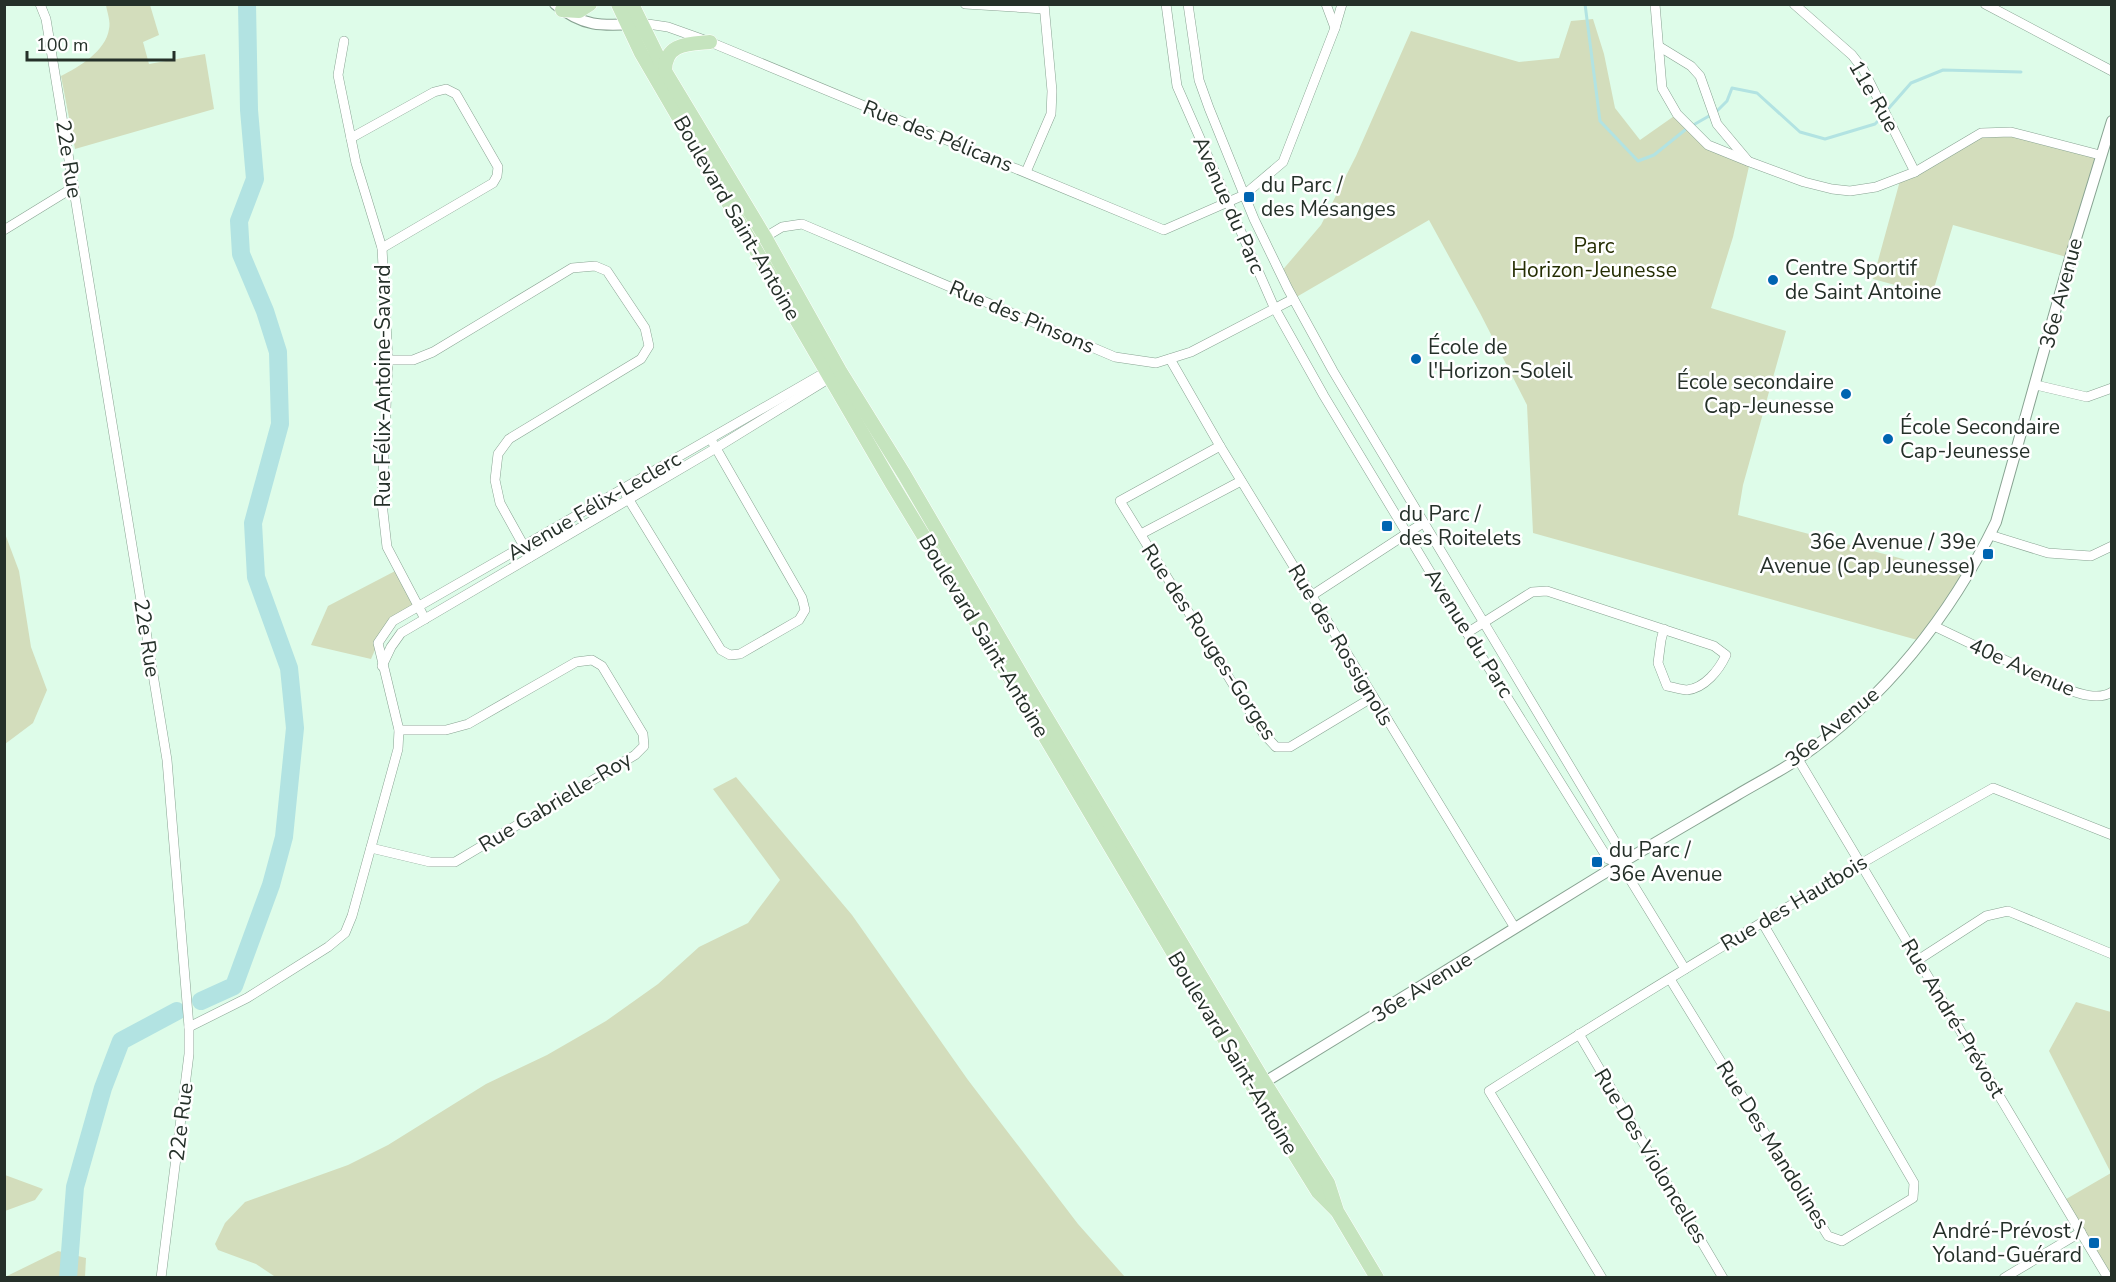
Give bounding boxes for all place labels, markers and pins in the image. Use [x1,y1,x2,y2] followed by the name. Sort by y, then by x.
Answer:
[1261,171,1396,223] place label: du Parc / des Mésanges
[1242,190,1256,204] marker: du Parc / des Mésanges
[1785,254,1942,306] place label: Centre Sportif de Saint Antoine
[1766,273,1780,287] marker: Centre Sportif de Saint Antoine
[1428,333,1573,385] place label: École de l'Horizon-Soleil
[1409,352,1423,366] marker: École de l'Horizon-Soleil
[1677,368,1834,420] place label: École secondaire Cap-Jeunesse
[1839,387,1853,401] marker: École secondaire Cap-Jeunesse
[1900,413,2060,465] place label: École Secondaire Cap-Jeunesse
[1881,432,1895,446] marker: École Secondaire Cap-Jeunesse
[1399,500,1521,552] place label: du Parc / des Roitelets
[1380,519,1394,533] marker: du Parc / des Roitelets
[1759,528,1976,580] place label: 36e Avenue / 39e Avenue (Cap Jeunesse)
[1981,547,1995,561] marker: 36e Avenue / 39e Avenue (Cap Jeunesse)
[1609,836,1722,888] place label: du Parc / 36e Avenue
[1590,855,1604,869] marker: du Parc / 36e Avenue
[1932,1217,2083,1269] place label: André-Prévost / Yoland-Guérard
[2087,1236,2101,1250] marker: André-Prévost / Yoland-Guérard

